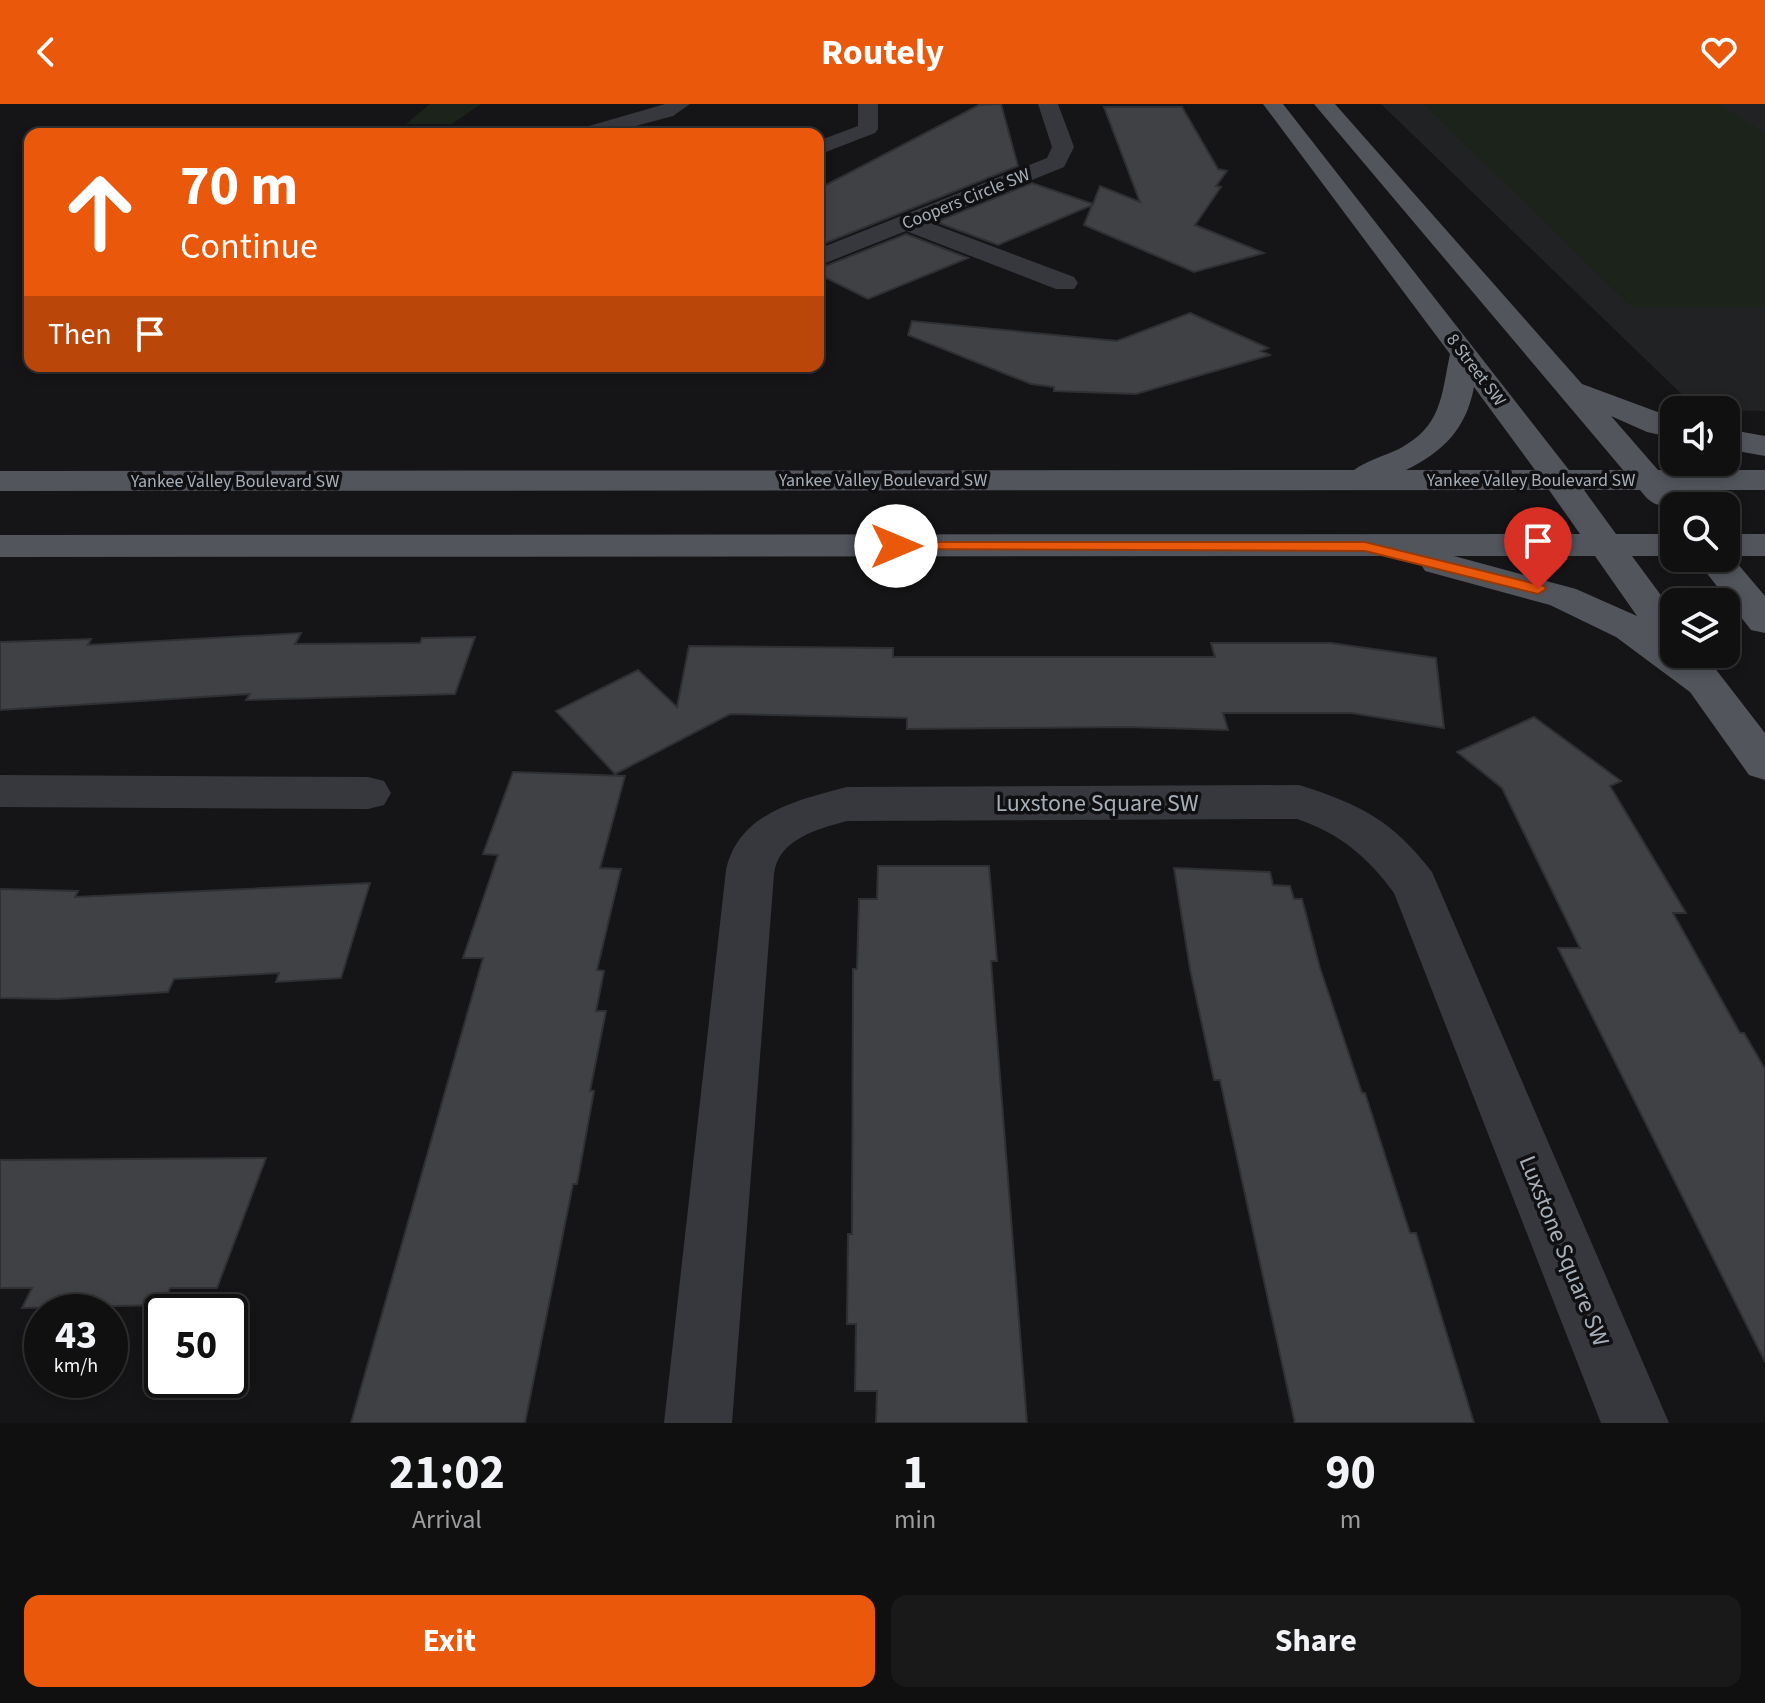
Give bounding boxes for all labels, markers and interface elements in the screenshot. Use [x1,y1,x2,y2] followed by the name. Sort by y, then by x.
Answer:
[821,27,944,78] text: Routely
[24,30,68,74] icon: back
[1697,30,1741,74] icon: heart
[180,147,298,226] text: 70 m
[48,160,152,264] icon: ahead
[898,162,1034,236] street label: Coopers Circle SW
[180,221,318,272] text: Continue
[128,312,172,356] icon: arrive
[48,313,112,356] text: Then
[1440,329,1512,411] street label: 8 Street SW
[1660,396,1740,668] map controls
[1660,396,1740,476] button: sound
[778,468,987,493] street label: Yankee Valley Boulevard SW
[1426,468,1635,493] street label: Yankee Valley Boulevard SW
[130,469,339,494] street label: Yankee Valley Boulevard SW
[1660,492,1740,572] button: search
[854,504,938,588] position arrow
[1504,507,1572,589] pin
[1516,519,1560,563] icon: arrive
[1660,588,1740,668] button: layers
[995,786,1199,821] street label: Luxstone Square SW
[1510,1150,1618,1352] street label: Luxstone Square SW
[144,1294,248,1398] speed limit sign: 50
[55,1307,97,1364] text: 43
[54,1352,98,1380] text: km/h
[389,1439,505,1507] text: 21:02
[902,1439,928,1507] text: 1
[1325,1439,1376,1507] text: 90
[412,1501,482,1538] text: Arrival
[894,1501,936,1538] text: min
[1340,1501,1361,1538] text: m
[24,1595,875,1687] button: Exit
[891,1595,1741,1687] button: Share

